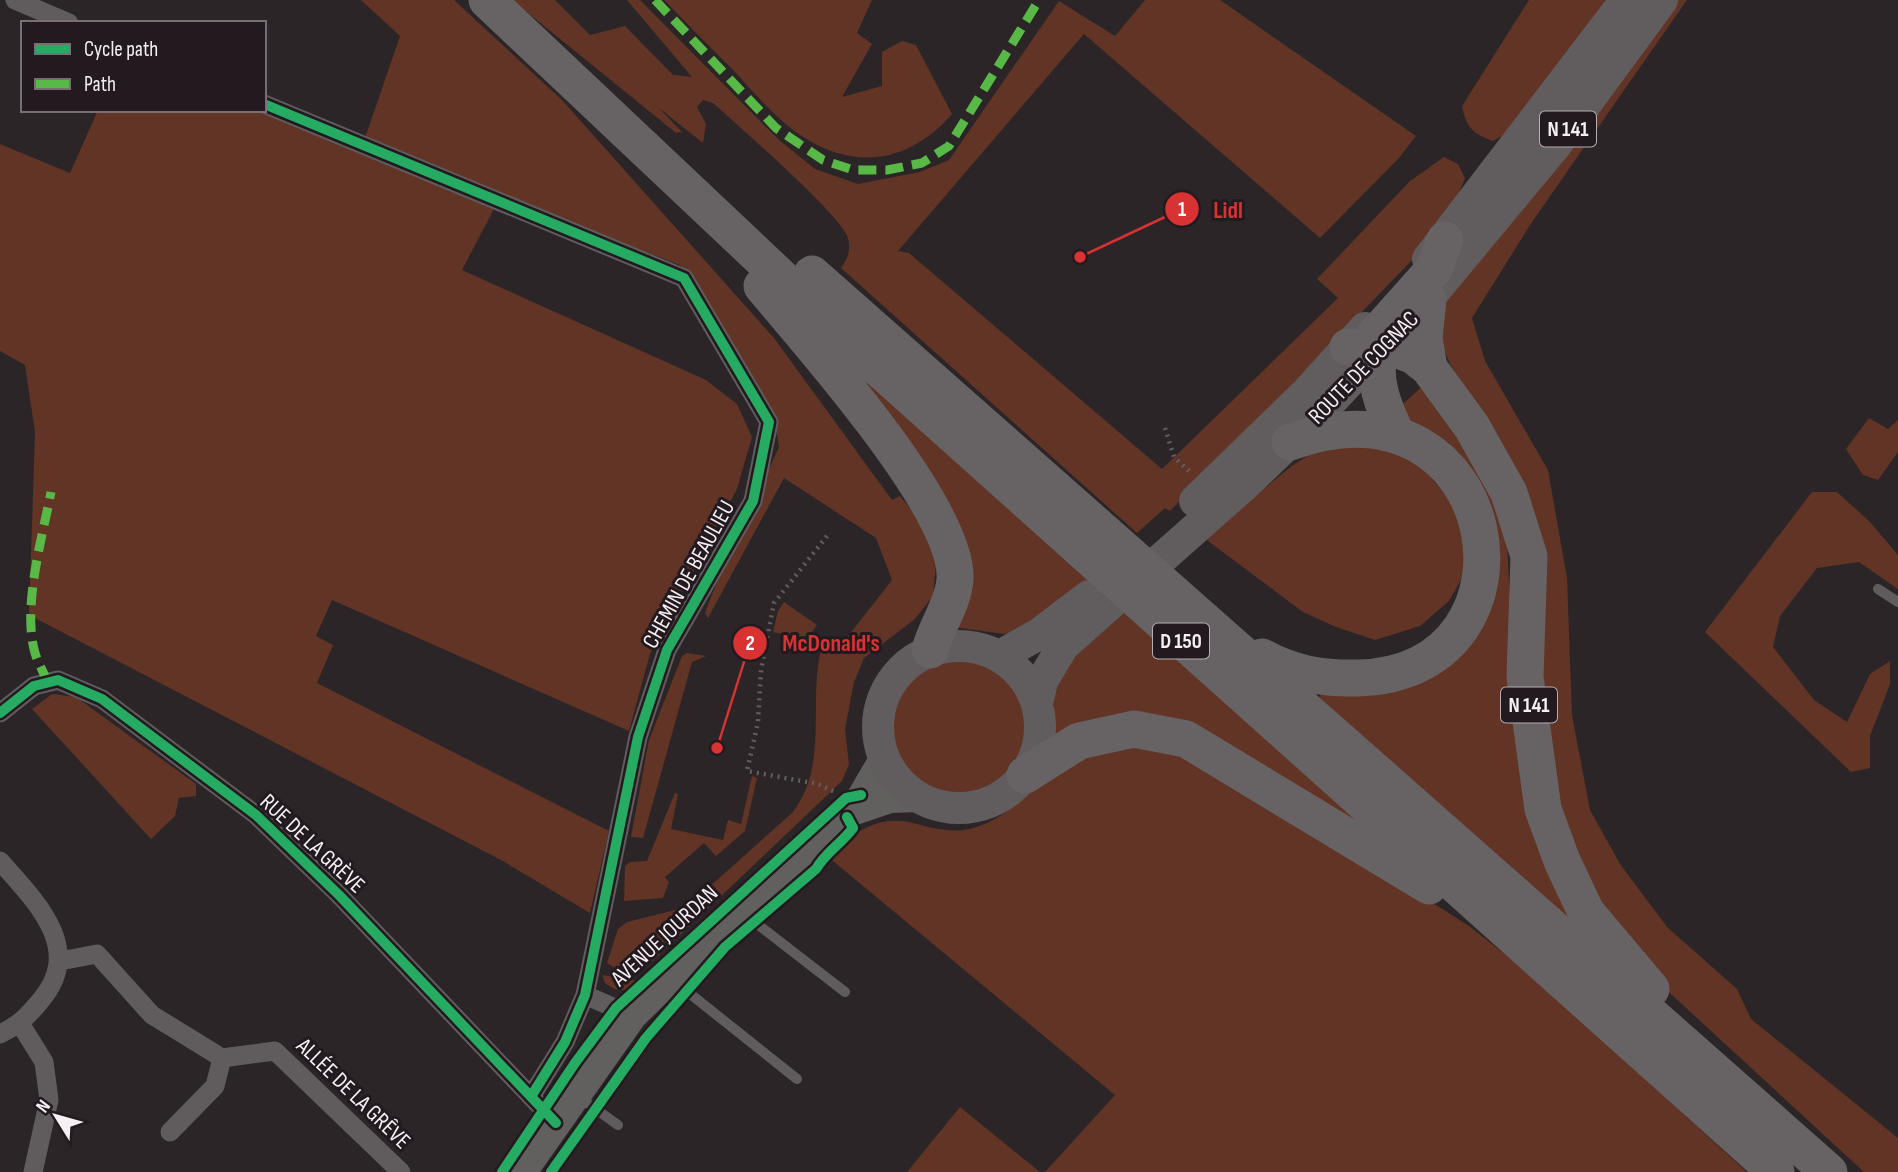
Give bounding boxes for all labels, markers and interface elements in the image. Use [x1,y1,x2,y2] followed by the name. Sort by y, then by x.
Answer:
[21,21,266,112] legend
[84,37,158,62] text: Cycle path
[84,72,116,97] text: Path
[1540,111,1596,146] road number: N 141
[1164,187,1257,232] callout: Lidl
[1213,196,1243,225] text: Lidl
[1178,197,1186,222] text: 1
[1303,305,1425,430] street label: ROUTE DE COGNAC
[637,496,741,653] street label: CHEMIN DE BEAULIEU
[733,620,893,665] callout: McDonald's
[1153,624,1209,658] road number: D 150
[782,629,880,658] text: McDonald's
[745,631,755,656] text: 2
[1501,688,1557,722] road number: N 141
[254,788,371,899] street label: RUE DE LA GRÈVE
[605,879,724,993] street label: AVENUE JOURDAN
[290,1032,416,1155] street label: ALLÉE DE LA GRÊVE
[21,1081,91,1151] north arrow
[31,1096,56,1118] text: N

